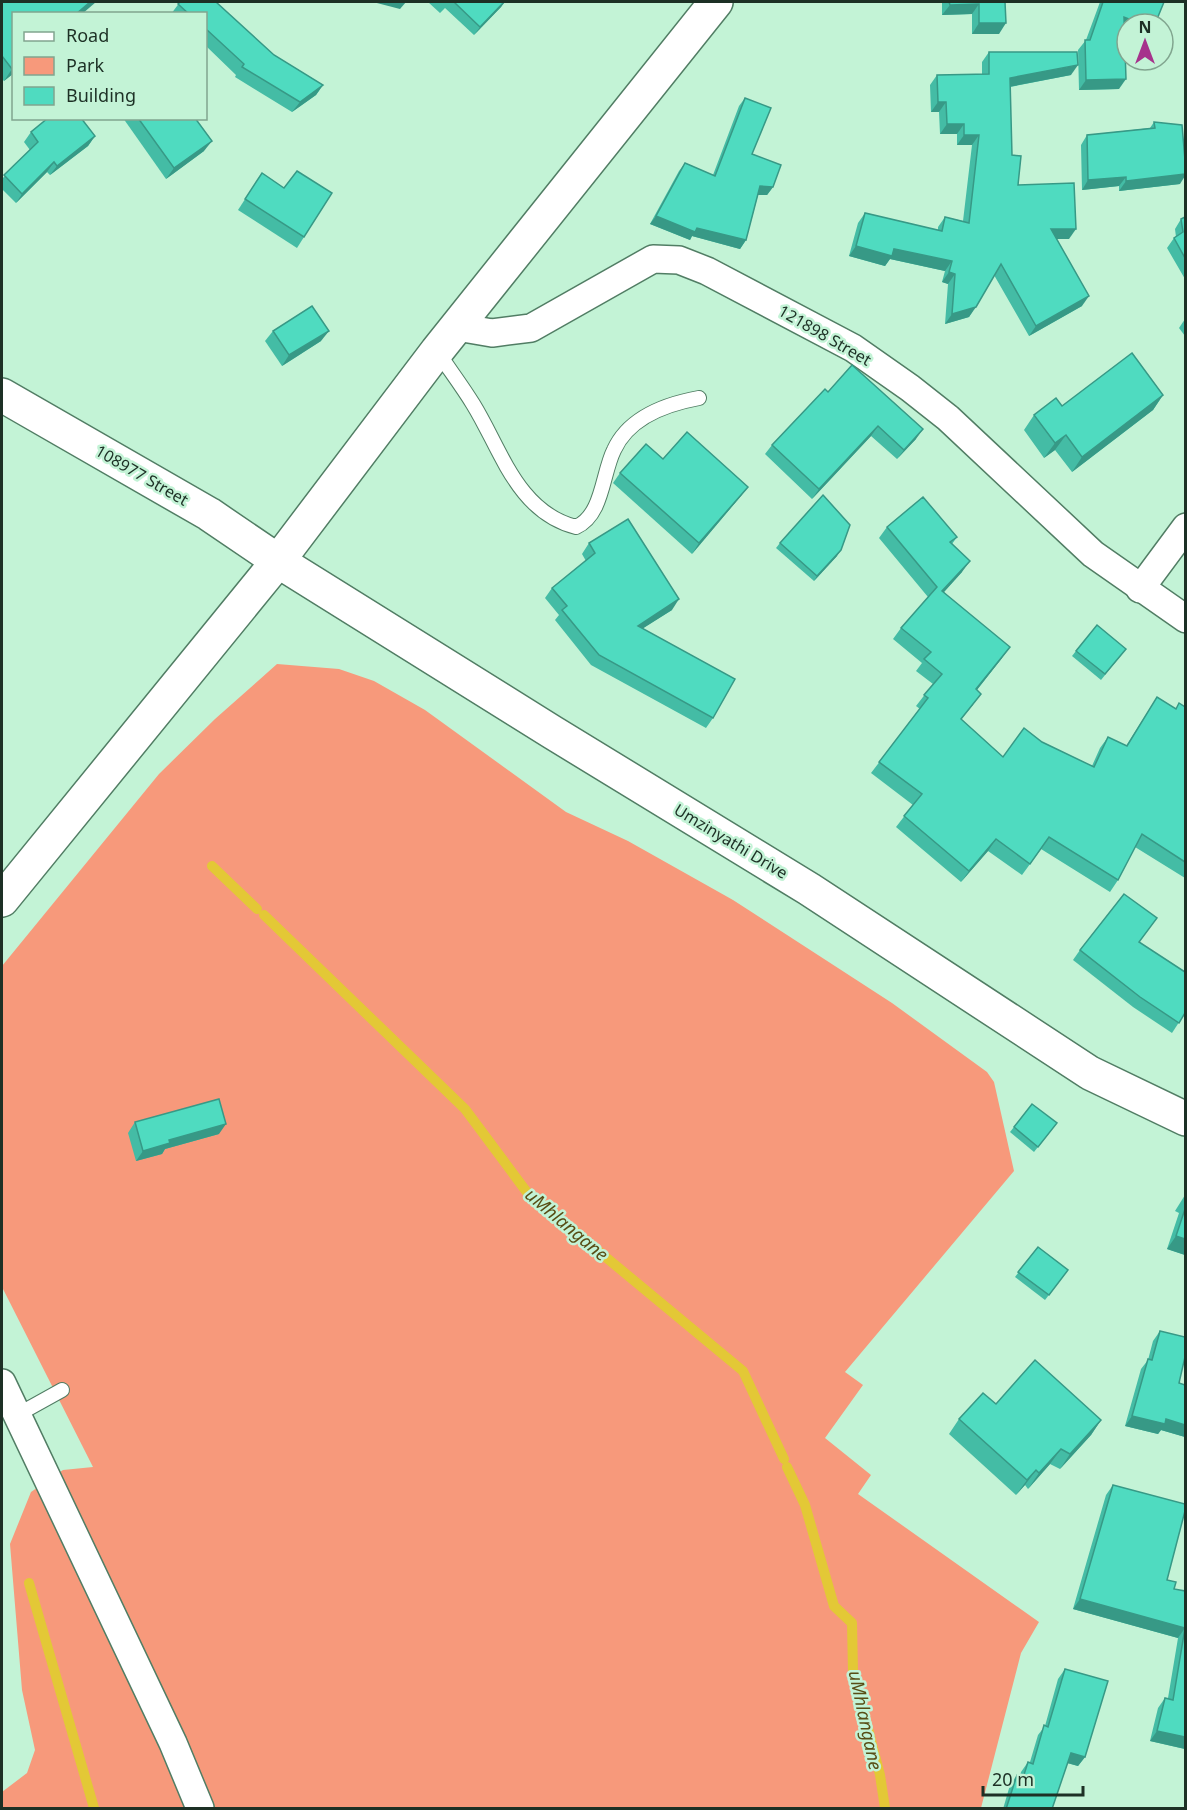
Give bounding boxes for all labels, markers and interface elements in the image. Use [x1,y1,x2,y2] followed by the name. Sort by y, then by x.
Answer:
[12,12,207,120] legend
[1115,12,1175,72] north arrow
[1138,16,1152,38] text: N
[66,23,109,47] text: Road
[66,53,104,77] text: Park
[66,83,136,107] text: Building
[775,300,876,371] street label: 121898 Street
[92,440,193,511] street label: 108977 Street
[670,798,792,884] street label: Umzinyathi Drive
[520,1182,614,1266] water label: uMhlangane
[844,1668,888,1772] water label: uMhlangane
[983,1759,1084,1797] scale bar
[992,1767,1034,1791] text: 20 m

